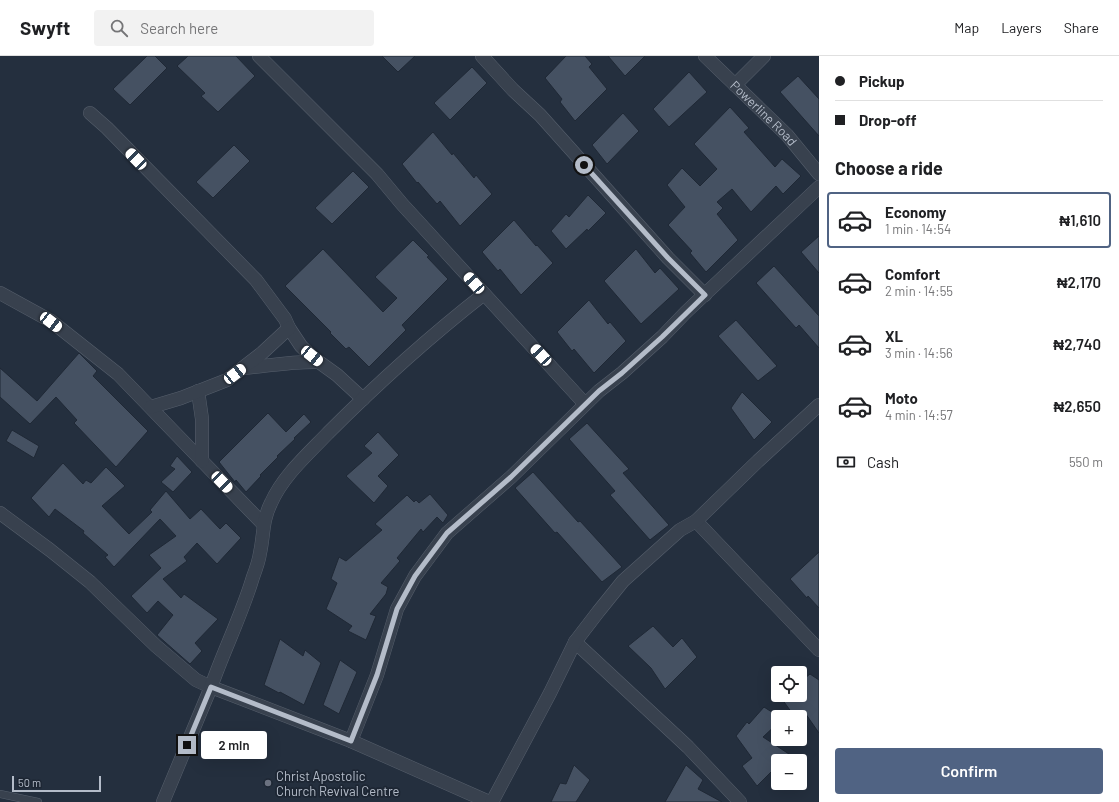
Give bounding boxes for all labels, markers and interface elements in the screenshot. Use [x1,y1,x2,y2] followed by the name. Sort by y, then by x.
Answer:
[94,10,374,46] search box
[20,16,70,39] text: Swyft
[108,17,130,39] icon: search
[140,19,218,37] text: Search here
[954,19,979,36] text: Map
[1001,19,1042,36] text: Layers
[1064,19,1099,36] text: Share
[859,72,905,90] text: Pickup
[727,77,800,149] street label: Powerline Road
[859,111,917,129] text: Drop-off
[123,146,149,172] car
[575,156,593,174] route start
[835,157,943,179] text: Choose a ride
[837,202,873,238] icon: car
[885,203,946,221] text: Economy
[1059,211,1101,229] text: ₦1,610
[885,221,951,237] text: 1 min · 14:54
[837,264,873,300] icon: car
[885,265,940,283] text: Comfort
[462,270,486,296] car
[1057,273,1101,291] text: ₦2,170
[885,283,953,299] text: 2 min · 14:55
[38,310,64,334] car
[837,326,873,362] icon: car
[885,327,903,345] text: XL
[1053,335,1101,353] text: ₦2,740
[528,342,554,368] car
[299,344,325,368] car
[885,345,953,361] text: 3 min · 14:56
[222,362,248,386] car
[837,388,873,424] icon: car
[885,389,918,407] text: Moto
[1054,397,1101,415] text: ₦2,650
[885,407,953,423] text: 4 min · 14:57
[835,451,857,473] icon: cash
[867,453,899,471] text: Cash
[1069,454,1103,470] text: 550 m
[209,469,235,495] car
[771,666,807,790] map controls
[771,666,807,702] button: locate
[771,710,807,746] button: +
[201,731,267,759] callout: 2 min
[178,736,196,754] route end
[219,737,249,753] text: 2 min
[835,748,1103,794] button: Confirm
[771,754,807,790] button: −
[276,768,400,799] place label: Christ Apostolic Church Revival Centre
[12,774,101,793] scale bar
[18,776,41,789] text: 50 m
[263,778,273,788] marker: Christ Apostolic Church Revival Centre

